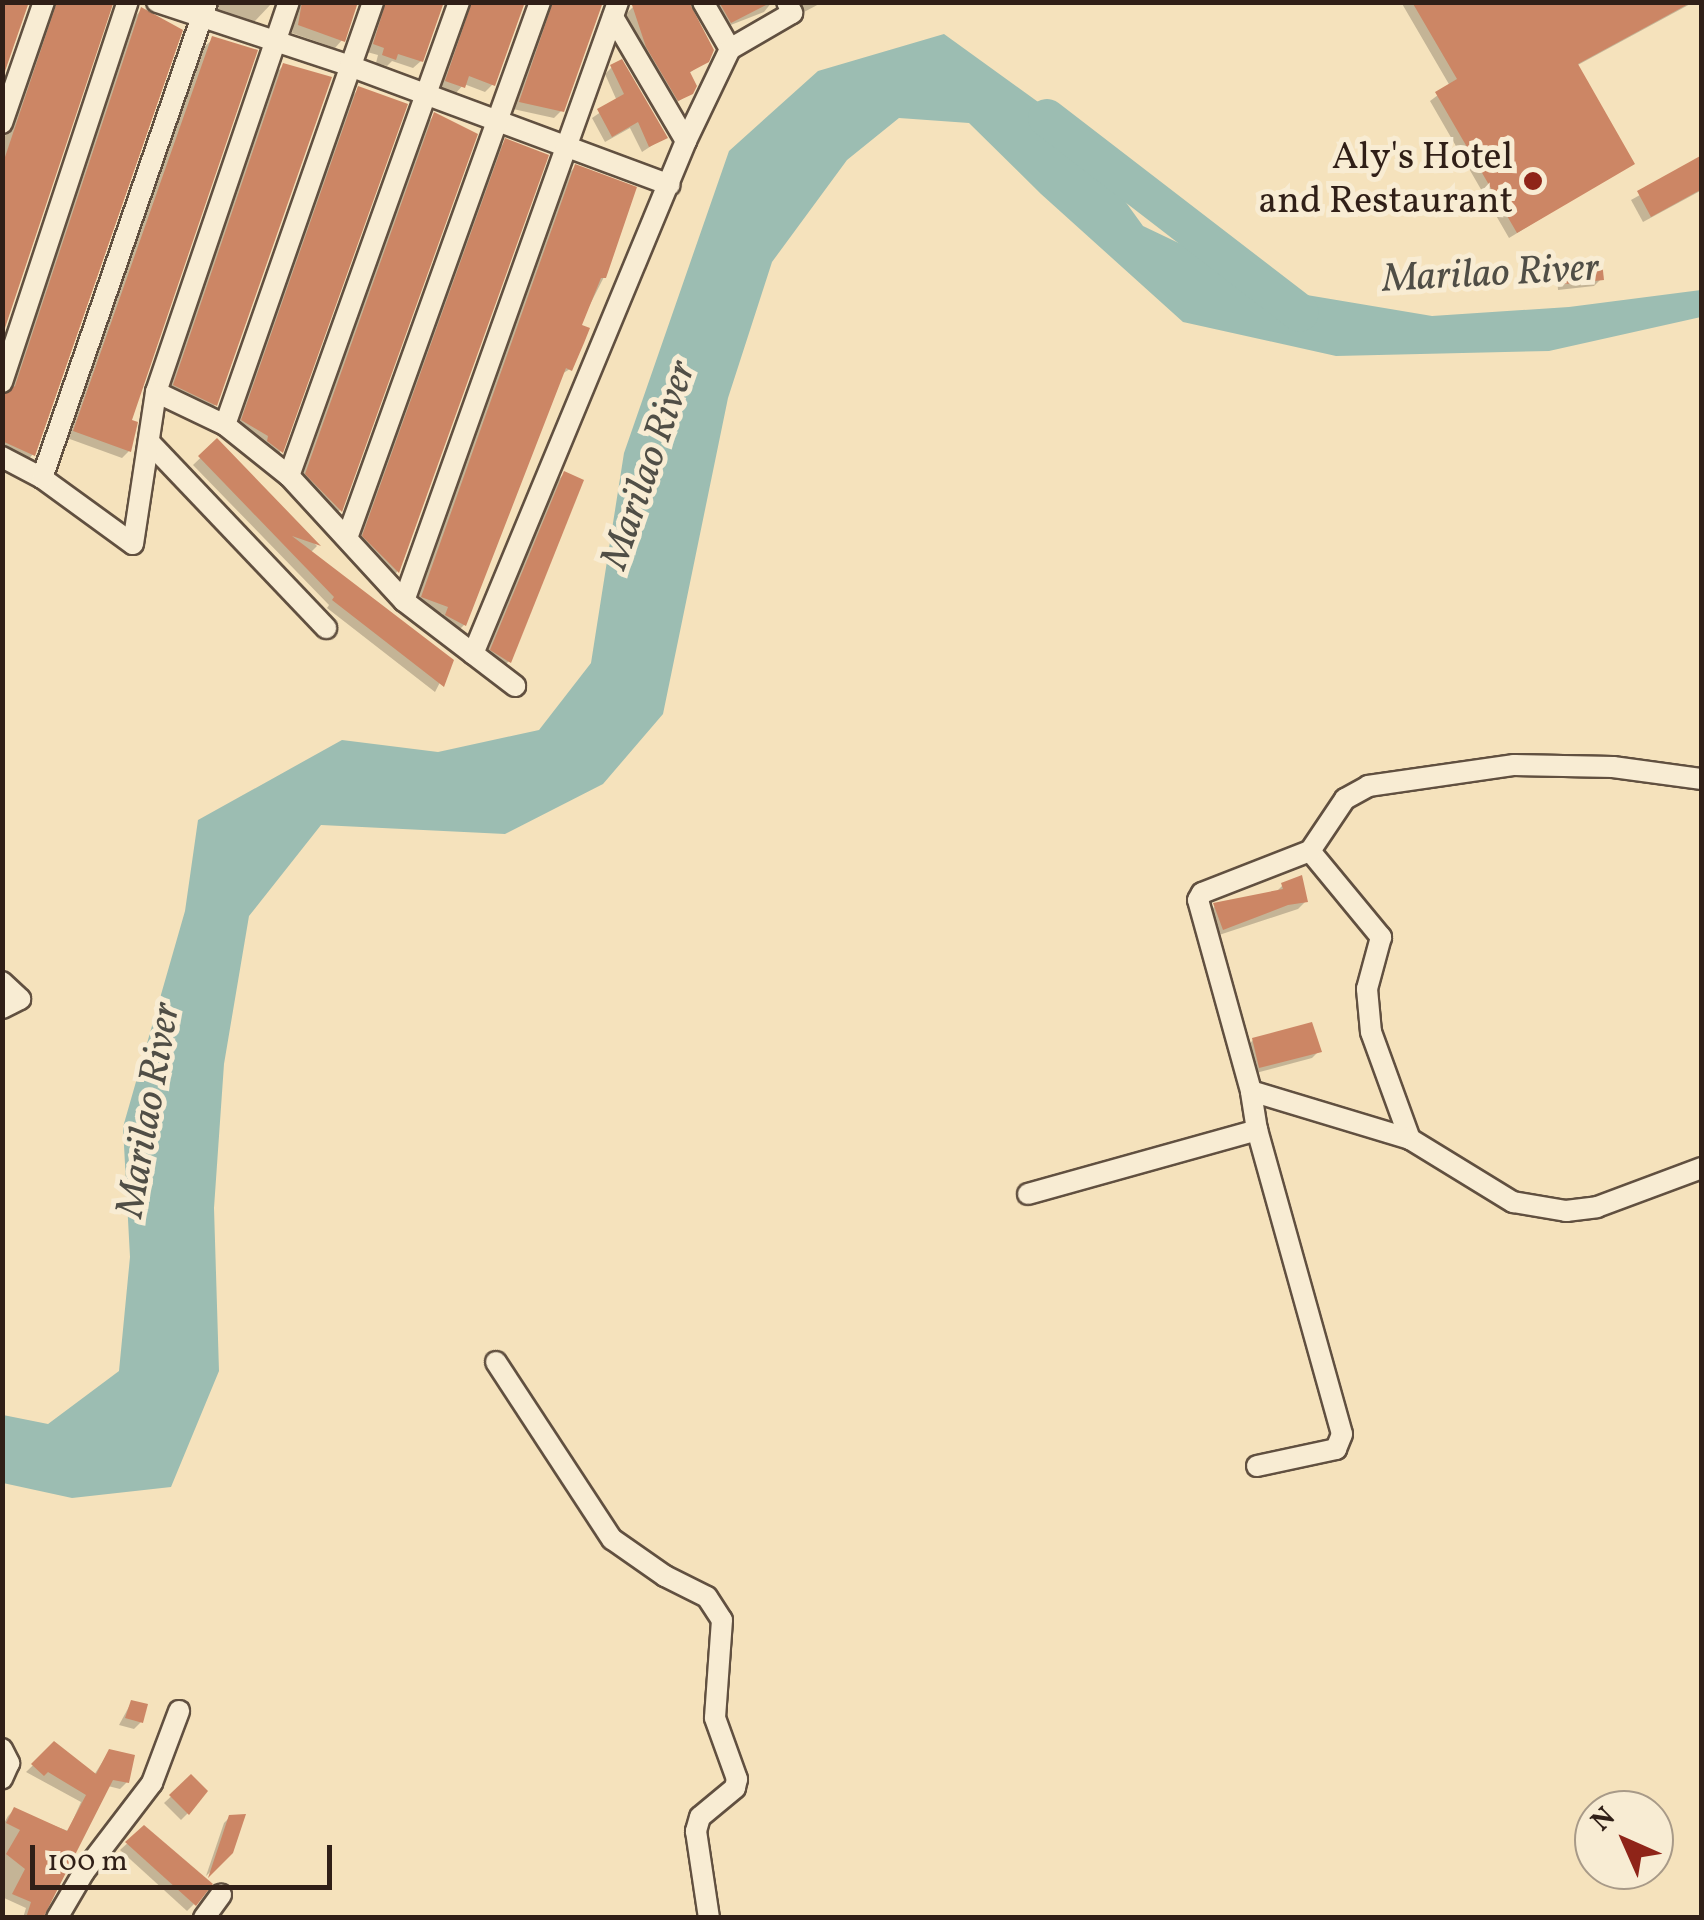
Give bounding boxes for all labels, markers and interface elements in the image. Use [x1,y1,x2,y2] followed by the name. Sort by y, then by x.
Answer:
[1258,136,1513,225] place label: Aly's Hotel and Restaurant
[1522,170,1544,192] marker: Aly's Hotel and Restaurant
[1381,245,1601,305] water label: Marilao River
[592,355,708,575] water label: Marilao River
[108,999,192,1221] water label: Marilao River
[1574,1790,1674,1890] north arrow
[1583,1799,1625,1841] text: N
[35,1825,338,1887] scale bar
[47,1841,128,1883] text: 100 m

